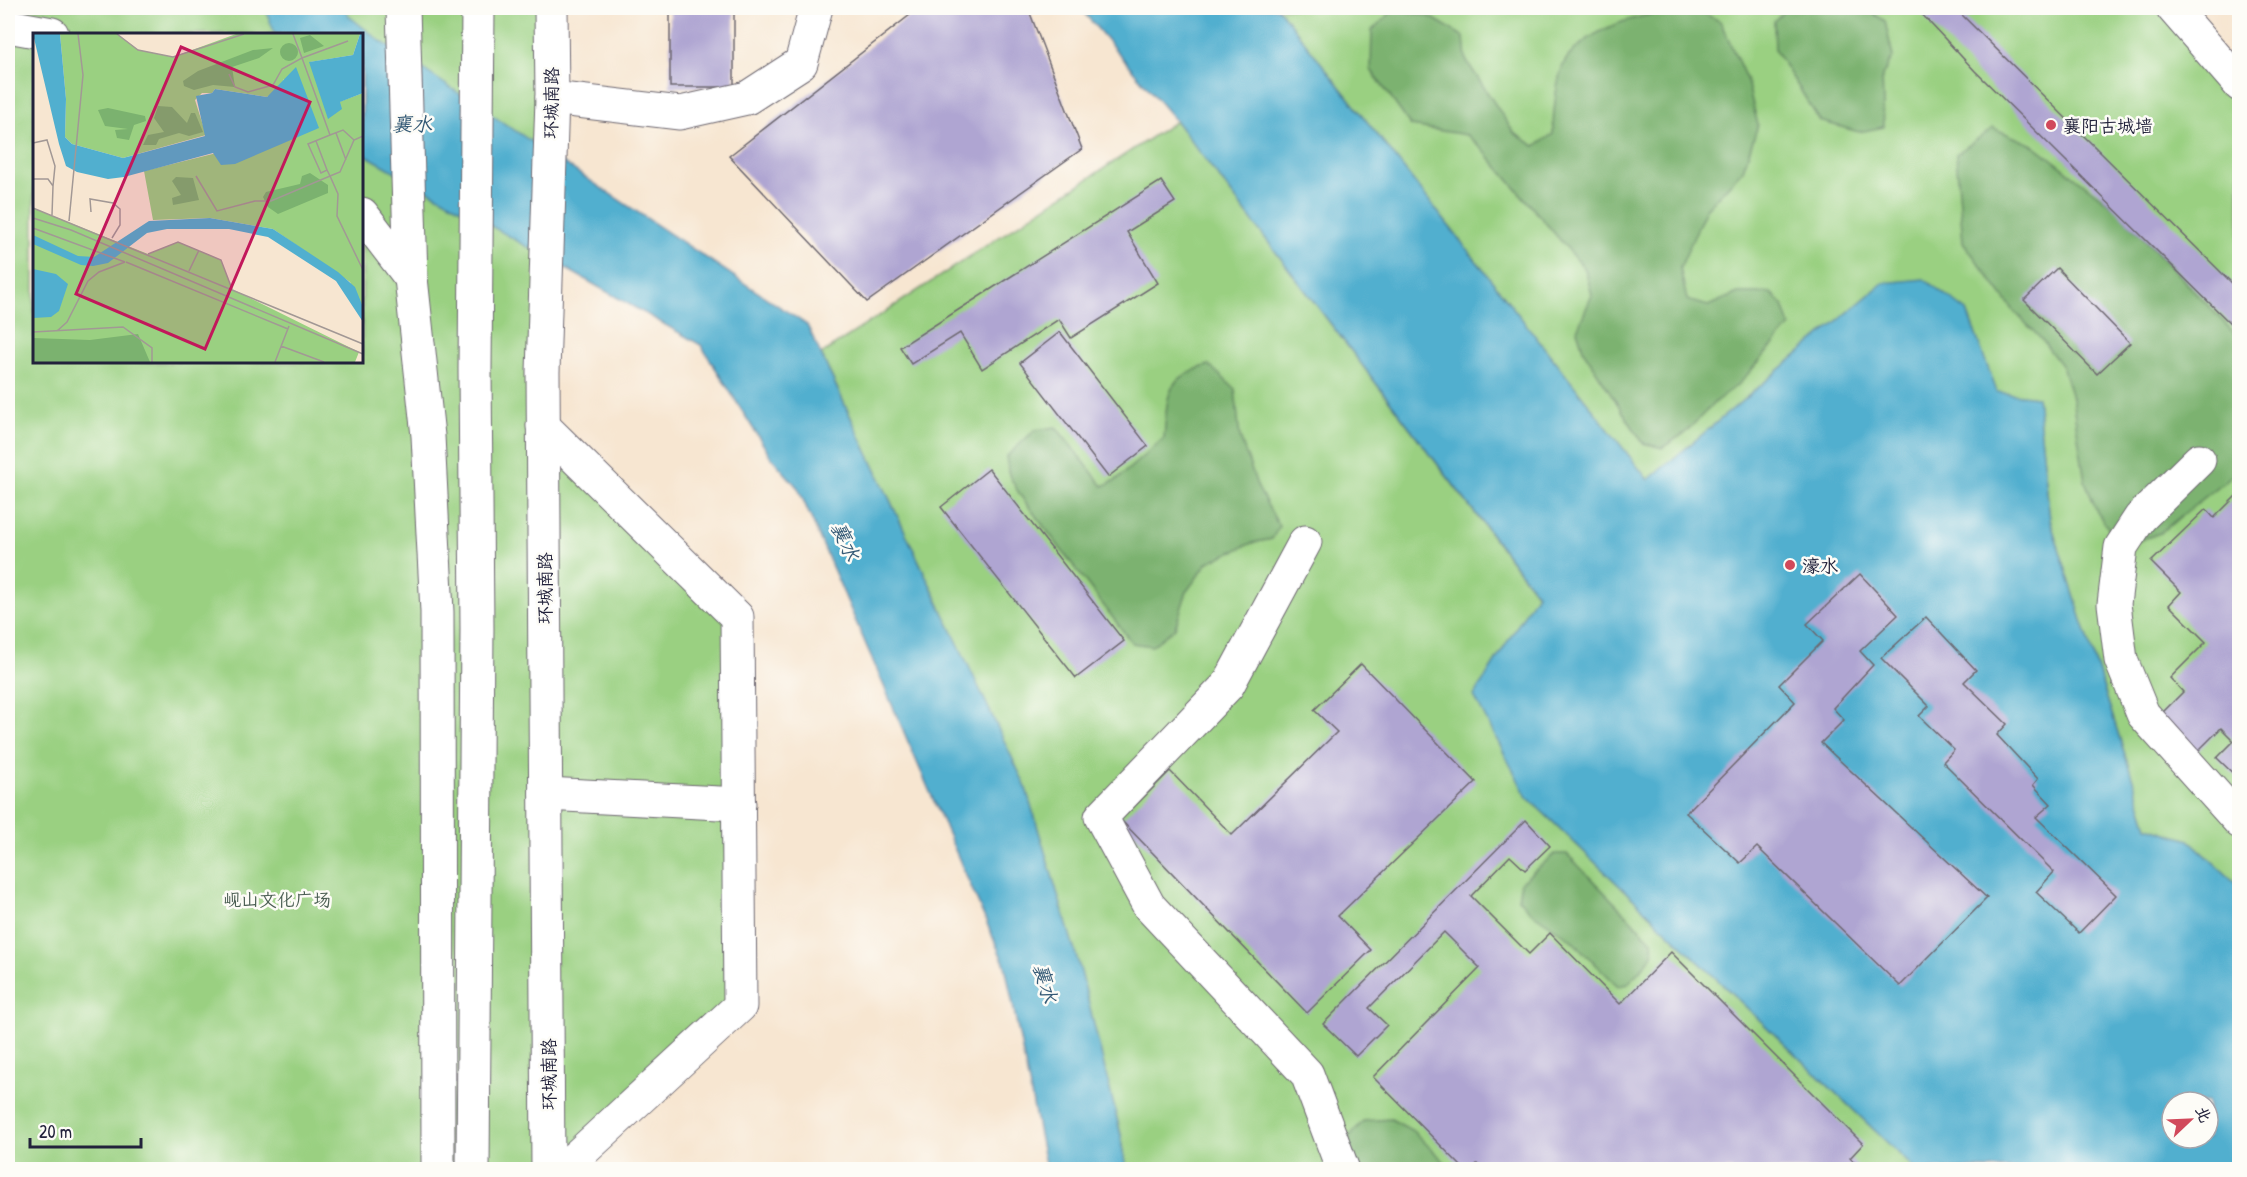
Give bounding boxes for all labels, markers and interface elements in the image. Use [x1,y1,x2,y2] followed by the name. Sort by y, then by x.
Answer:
[33,33,363,363] inset map
[538,67,564,139] street label: 环城南路
[392,110,433,137] water label: 襄水
[2063,113,2153,138] place label: 襄阳古城墙
[2044,118,2058,132] marker: 襄阳古城墙
[825,517,867,566] water label: 襄水
[532,552,557,624] street label: 环城南路
[1802,553,1838,578] place label: 濠水
[1783,558,1797,572] marker: 濠水
[223,887,331,912] park label: 岘山文化广场
[1028,960,1065,1007] water label: 襄水
[536,1038,561,1110] street label: 环城南路
[2160,1090,2220,1150] north arrow
[2191,1102,2217,1126] text: 北
[30,1111,141,1149] scale bar
[39,1119,72,1144] text: 20 m

